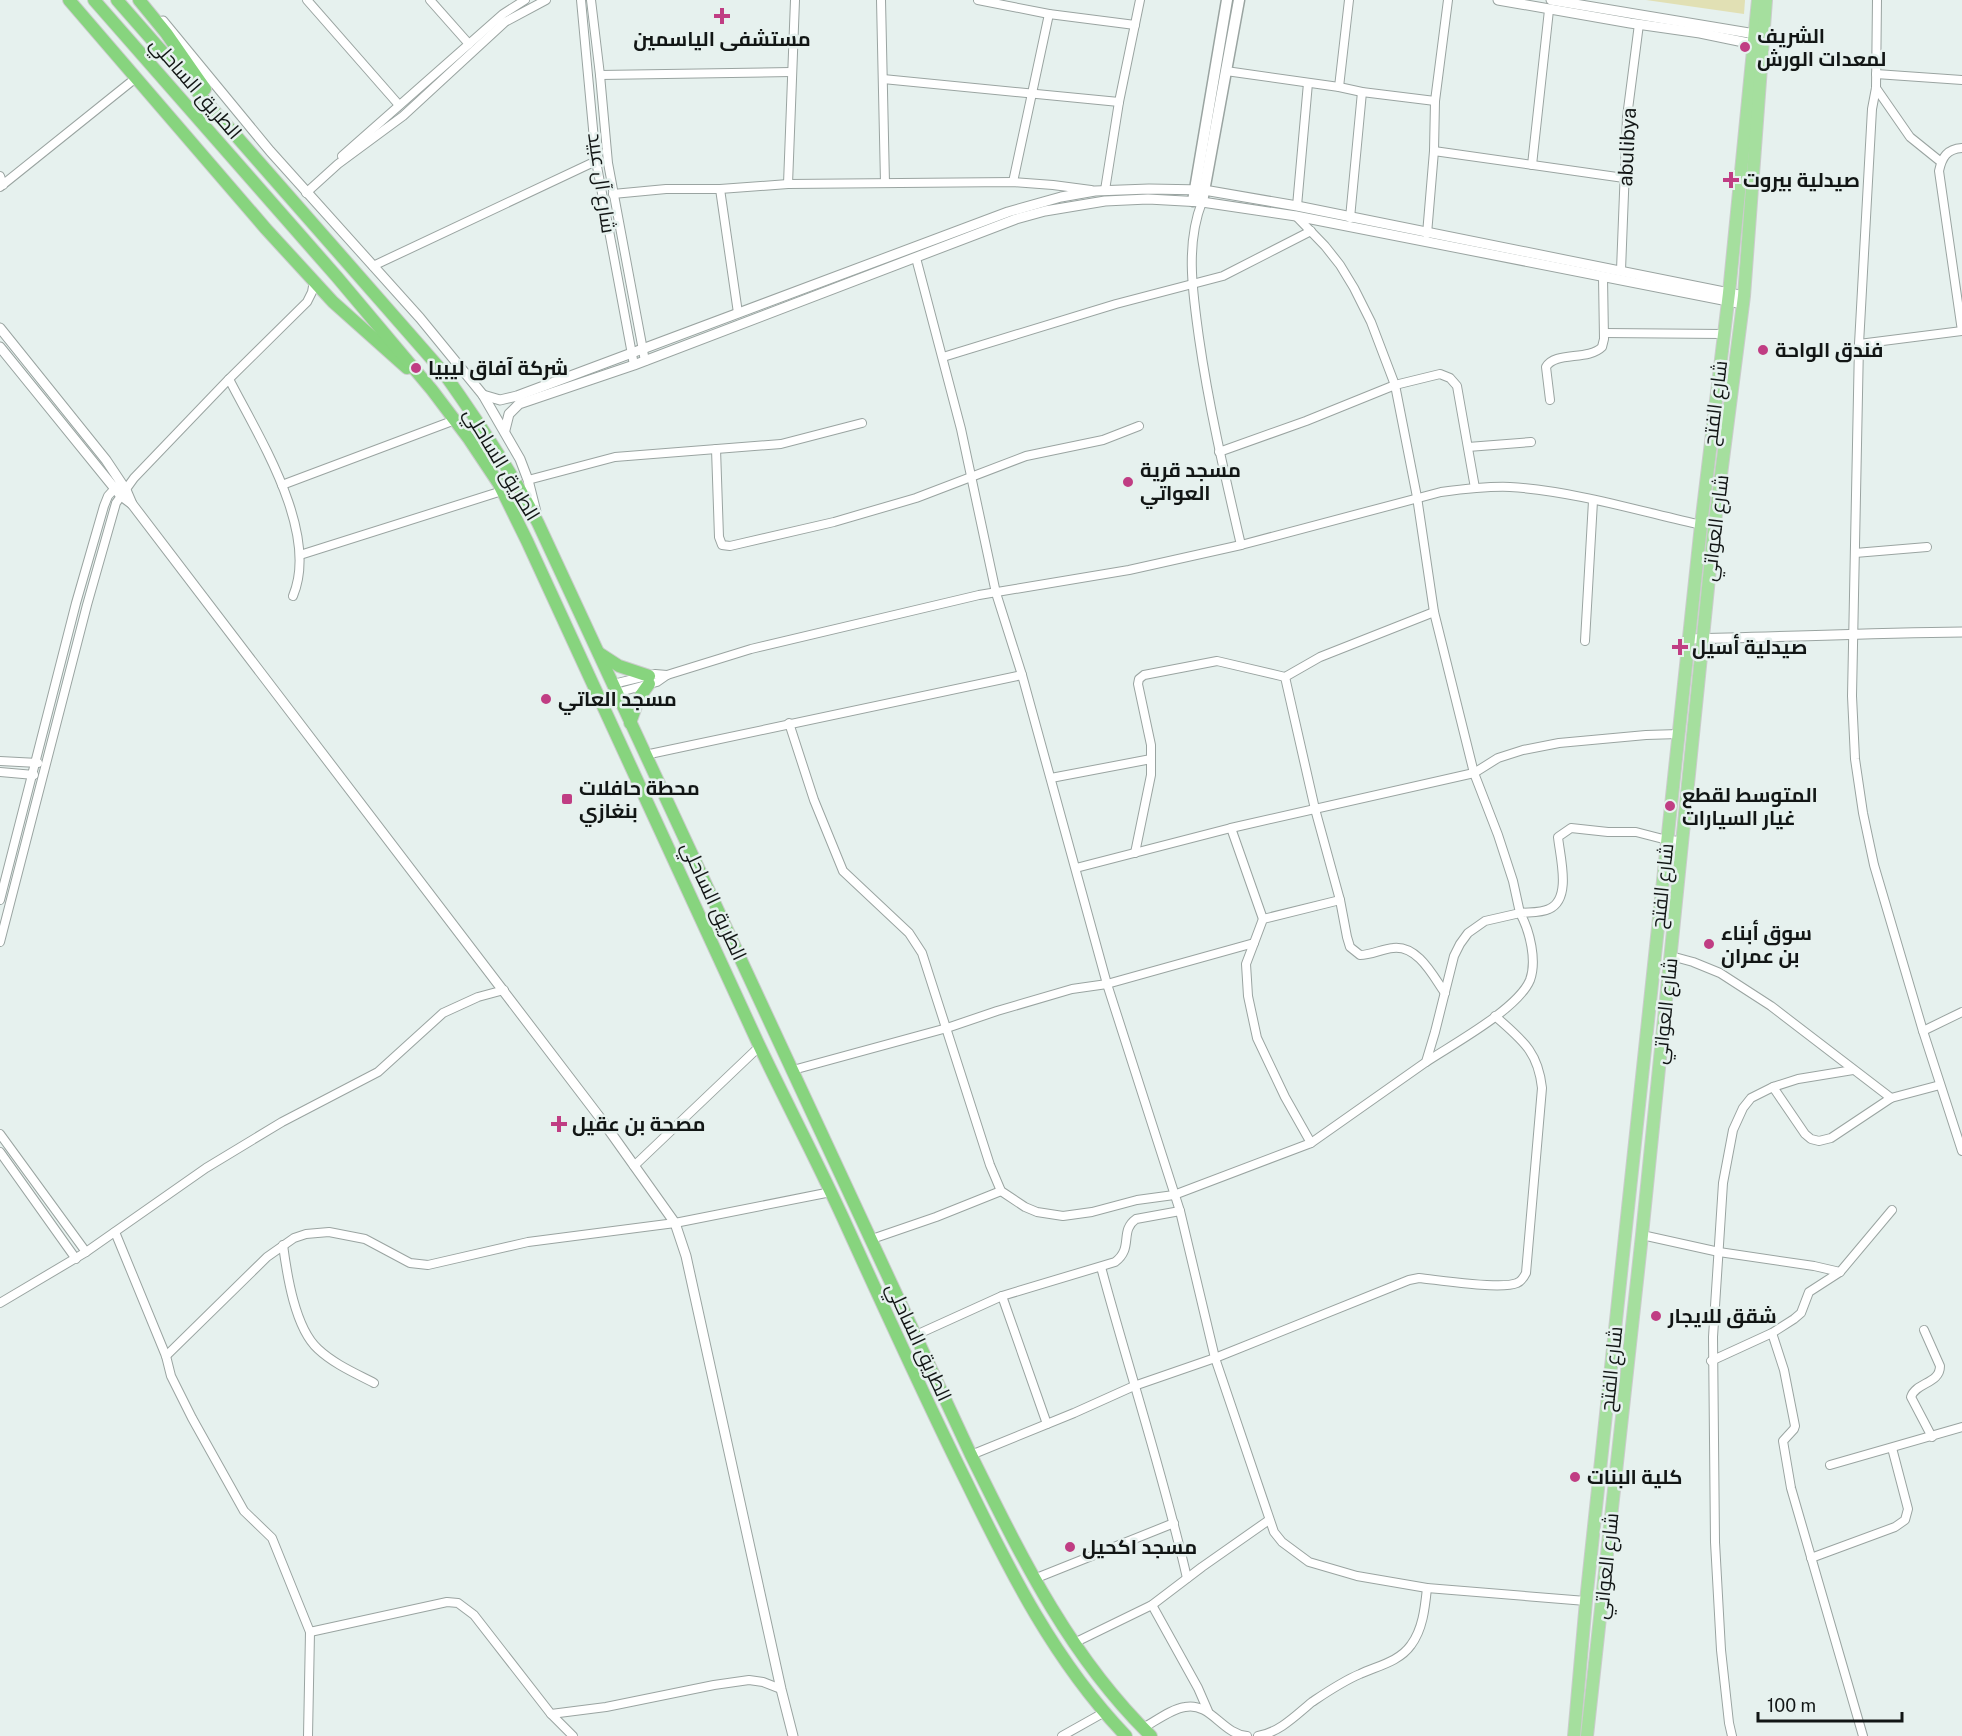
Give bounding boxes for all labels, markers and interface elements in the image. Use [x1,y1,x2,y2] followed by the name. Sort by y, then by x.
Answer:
[713,7,731,25] marker: مستشفى الياسمين
[1757,24,1886,71] place label: الشريف لمعدات الورش
[633,27,811,51] place label: مستشفى الياسمين
[142,32,247,147] street label: الطريق الساحلي
[1738,40,1752,54] marker: الشريف لمعدات الورش
[1613,107,1641,187] street label: abulibya
[581,131,621,235] street label: شارع آل عبيد
[1743,168,1860,192] place label: صيدلية بيروت
[1724,173,1738,187] marker: صيدلية بيروت
[1775,338,1883,363] place label: فندق الواحة
[1756,343,1770,357] marker: فندق الواحة
[428,356,568,381] place label: شركة آفاق ليبيا
[1698,359,1734,447] street label: شارع الفتح
[409,361,423,375] marker: شركة آفاق ليبيا
[455,403,545,527] street label: الطريق الساحلي
[1140,458,1241,509] place label: مسجد قرية العواتي
[1697,473,1737,583] street label: شارع العواتي
[1121,475,1135,489] marker: مسجد قرية العواتي
[1692,633,1807,659] place label: صيدلية أسيل
[1673,640,1687,654] marker: صيدلية أسيل
[558,687,677,715] place label: مسجد العاتي
[539,692,553,706] marker: مسجد العاتي
[579,776,700,827] place label: محطة حافلات بنغازي
[1682,783,1818,830] place label: المتوسط لقطع غيار السيارات
[560,792,574,806] marker: محطة حافلات بنغازي
[1663,799,1677,813] marker: المتوسط لقطع غيار السيارات
[673,838,752,966] street label: الطريق الساحلي
[1646,842,1680,930] street label: شارع الفتح
[1721,919,1812,968] place label: سوق أبناء بن عمران
[1702,937,1716,951] marker: سوق أبناء بن عمران
[1647,956,1687,1066] street label: شارع العواتي
[572,1112,706,1136] place label: مصحة بن عقيل
[550,1115,568,1133] marker: مصحة بن عقيل
[878,1279,957,1407] street label: الطريق الساحلي
[1667,1304,1777,1329] place label: شقق للايجار
[1649,1309,1663,1323] marker: شقق للايجار
[1595,1325,1629,1413] street label: شارع الفتح
[1587,1465,1682,1489] place label: كلية البنات
[1568,1470,1582,1484] marker: كلية البنات
[1588,1511,1628,1621] street label: شارع العواتي
[1082,1535,1197,1559] place label: مسجد اكحيل
[1063,1540,1077,1554] marker: مسجد اكحيل
[1758,1685,1902,1723] scale bar
[1767,1695,1816,1716] text: 100 m

